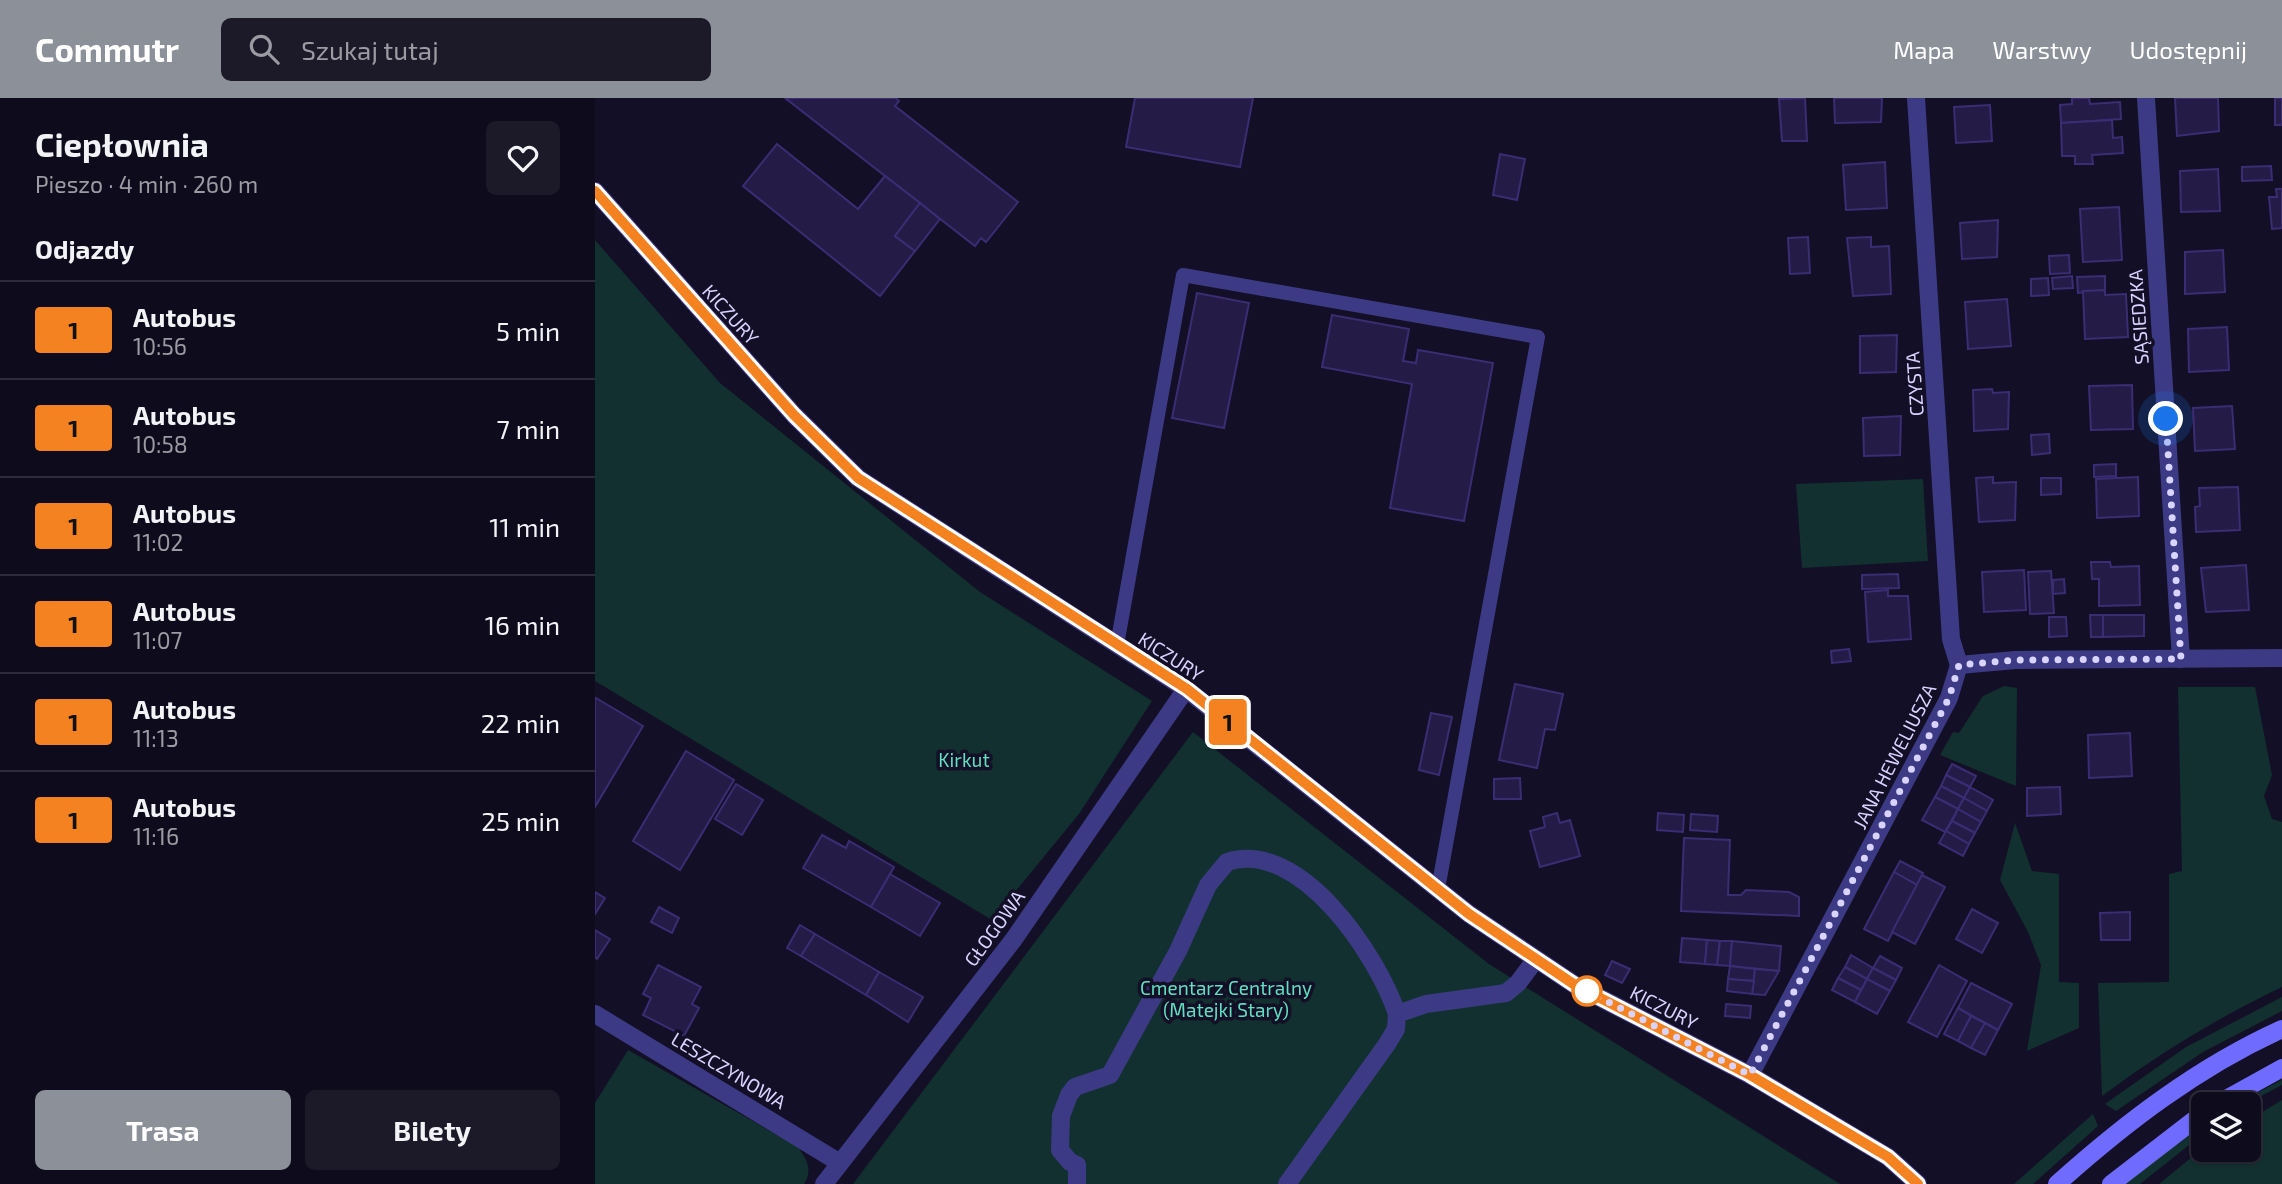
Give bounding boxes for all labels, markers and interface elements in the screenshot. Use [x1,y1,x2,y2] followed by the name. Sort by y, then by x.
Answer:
[221,18,711,81] search box
[35,29,179,69] text: Commutr
[245,30,283,68] icon: search
[301,34,439,65] text: Szukaj tutaj
[1893,35,1955,64] text: Mapa
[1993,35,2092,64] text: Warstwy
[2130,35,2247,64] text: Udostępnij
[486,121,560,195] button: heart
[35,124,209,164] text: Ciepłownia
[35,170,258,198] text: Pieszo · 4 min · 260 m
[35,233,134,264] text: Odjazdy
[2123,269,2153,365] street label: SĄSIEDZKA
[698,279,764,349] street label: KICZURY
[133,301,236,332] text: Autobus
[68,315,79,344] text: 1
[496,315,560,346] text: 5 min
[133,332,187,360] text: 10:56
[1900,351,1928,417] street label: CZYSTA
[133,399,236,430] text: Autobus
[2148,401,2183,436] your location
[68,413,79,442] text: 1
[497,413,560,444] text: 7 min
[133,430,188,458] text: 10:58
[133,497,236,528] text: Autobus
[68,511,79,540] text: 1
[489,511,560,542] text: 11 min
[133,528,184,556] text: 11:02
[133,595,236,626] text: Autobus
[68,609,79,638] text: 1
[485,609,560,640] text: 16 min
[133,626,182,654] text: 11:07
[1134,627,1208,686] street label: KICZURY
[1847,679,1941,832] street label: JANA HEWELIUSZA
[133,693,236,724] text: Autobus
[1205,699,1251,745] line badge: 1
[68,707,79,736] text: 1
[481,707,560,738] text: 22 min
[1223,707,1233,736] text: 1
[133,724,179,752] text: 11:13
[938,748,990,771] park label: Kirkut
[133,791,236,822] text: Autobus
[68,805,79,834] text: 1
[481,805,560,836] text: 25 min
[133,822,179,850] text: 11:16
[959,885,1029,970] street label: GŁOGOWA
[1140,976,1312,1021] park label: Cmentarz Centralny (Matejki Stary)
[1572,976,1602,1006] unlabelled marker
[1626,980,1702,1034] street label: KICZURY
[668,1027,791,1113] street label: LESZCZYNOWA
[35,1090,291,1170] button: Trasa
[305,1090,560,1170] button: Bilety
[2191,1092,2261,1162] map controls
[2191,1092,2261,1162] button: layers

